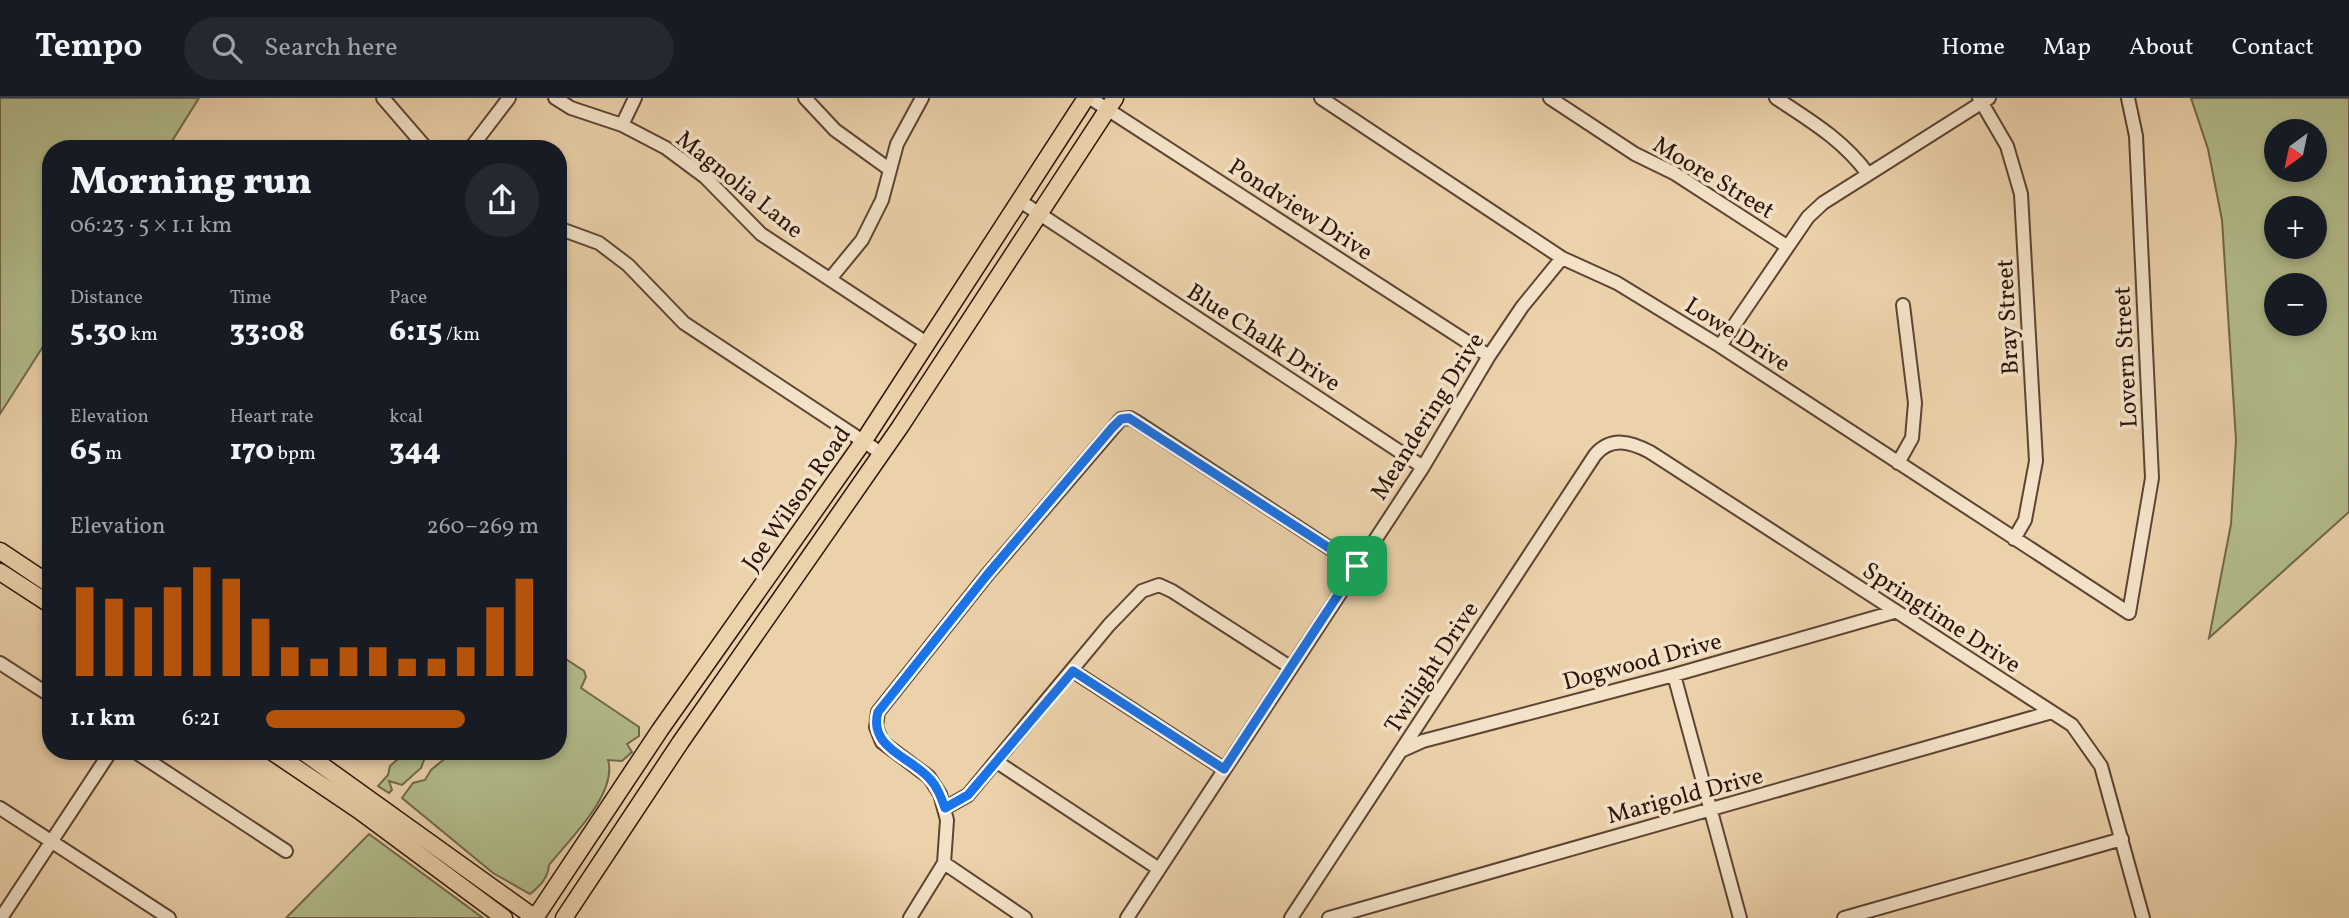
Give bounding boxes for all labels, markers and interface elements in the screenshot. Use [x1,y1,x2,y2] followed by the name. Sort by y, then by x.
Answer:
[184,17,674,80] search box
[35,25,142,71] text: Tempo
[208,29,246,67] icon: search
[264,30,398,66] text: Search here
[1941,31,2005,65] text: Home
[2043,31,2091,65] text: Map
[2129,31,2194,65] text: About
[2232,31,2314,65] text: Contact
[2264,119,2328,182] north arrow
[2264,119,2327,336] map controls
[668,123,810,248] street label: Magnolia Lane
[1646,129,1780,228] street label: Moore Street
[1221,151,1379,270] street label: Pondview Drive
[70,157,312,210] text: Morning run
[465,163,539,237] button: share
[2264,196,2327,259] button: +
[70,210,232,242] text: 06:23 · 5 × 1.1 km
[1989,258,2029,376] street label: Bray Street
[2264,273,2327,336] button: −
[1179,276,1347,401] street label: Blue Chalk Drive
[70,285,143,311] text: Distance
[230,285,271,311] text: Time
[389,285,427,311] text: Pace
[2106,285,2148,429] street label: Lovern Street
[1677,290,1796,382] street label: Lowe Drive
[70,311,127,353] text: 5.30
[230,311,305,353] text: 33:08
[389,311,442,353] text: 6:15
[127,322,158,348] text: km
[442,322,480,348] text: /km
[1363,327,1494,507] street label: Meandering Drive
[70,404,149,430] text: Elevation
[230,404,314,430] text: Heart rate
[389,404,423,430] text: kcal
[735,420,860,579] street label: Joe Wilson Road
[70,430,101,472] text: 65
[230,430,274,472] text: 170
[389,430,441,472] text: 344
[101,441,122,467] text: m
[274,441,316,467] text: bpm
[70,511,166,543] text: Elevation
[427,511,539,543] text: 260–269 m
[1327,536,1387,596] pin
[1338,547,1376,585] icon: arrive
[1855,555,2027,683] street label: Springtime Drive
[1377,595,1488,741] street label: Twilight Drive
[1559,625,1726,700] street label: Dogwood Drive
[70,703,136,735] text: 1.1 km
[182,703,220,735] text: 6:21
[1604,760,1767,834] street label: Marigold Drive

